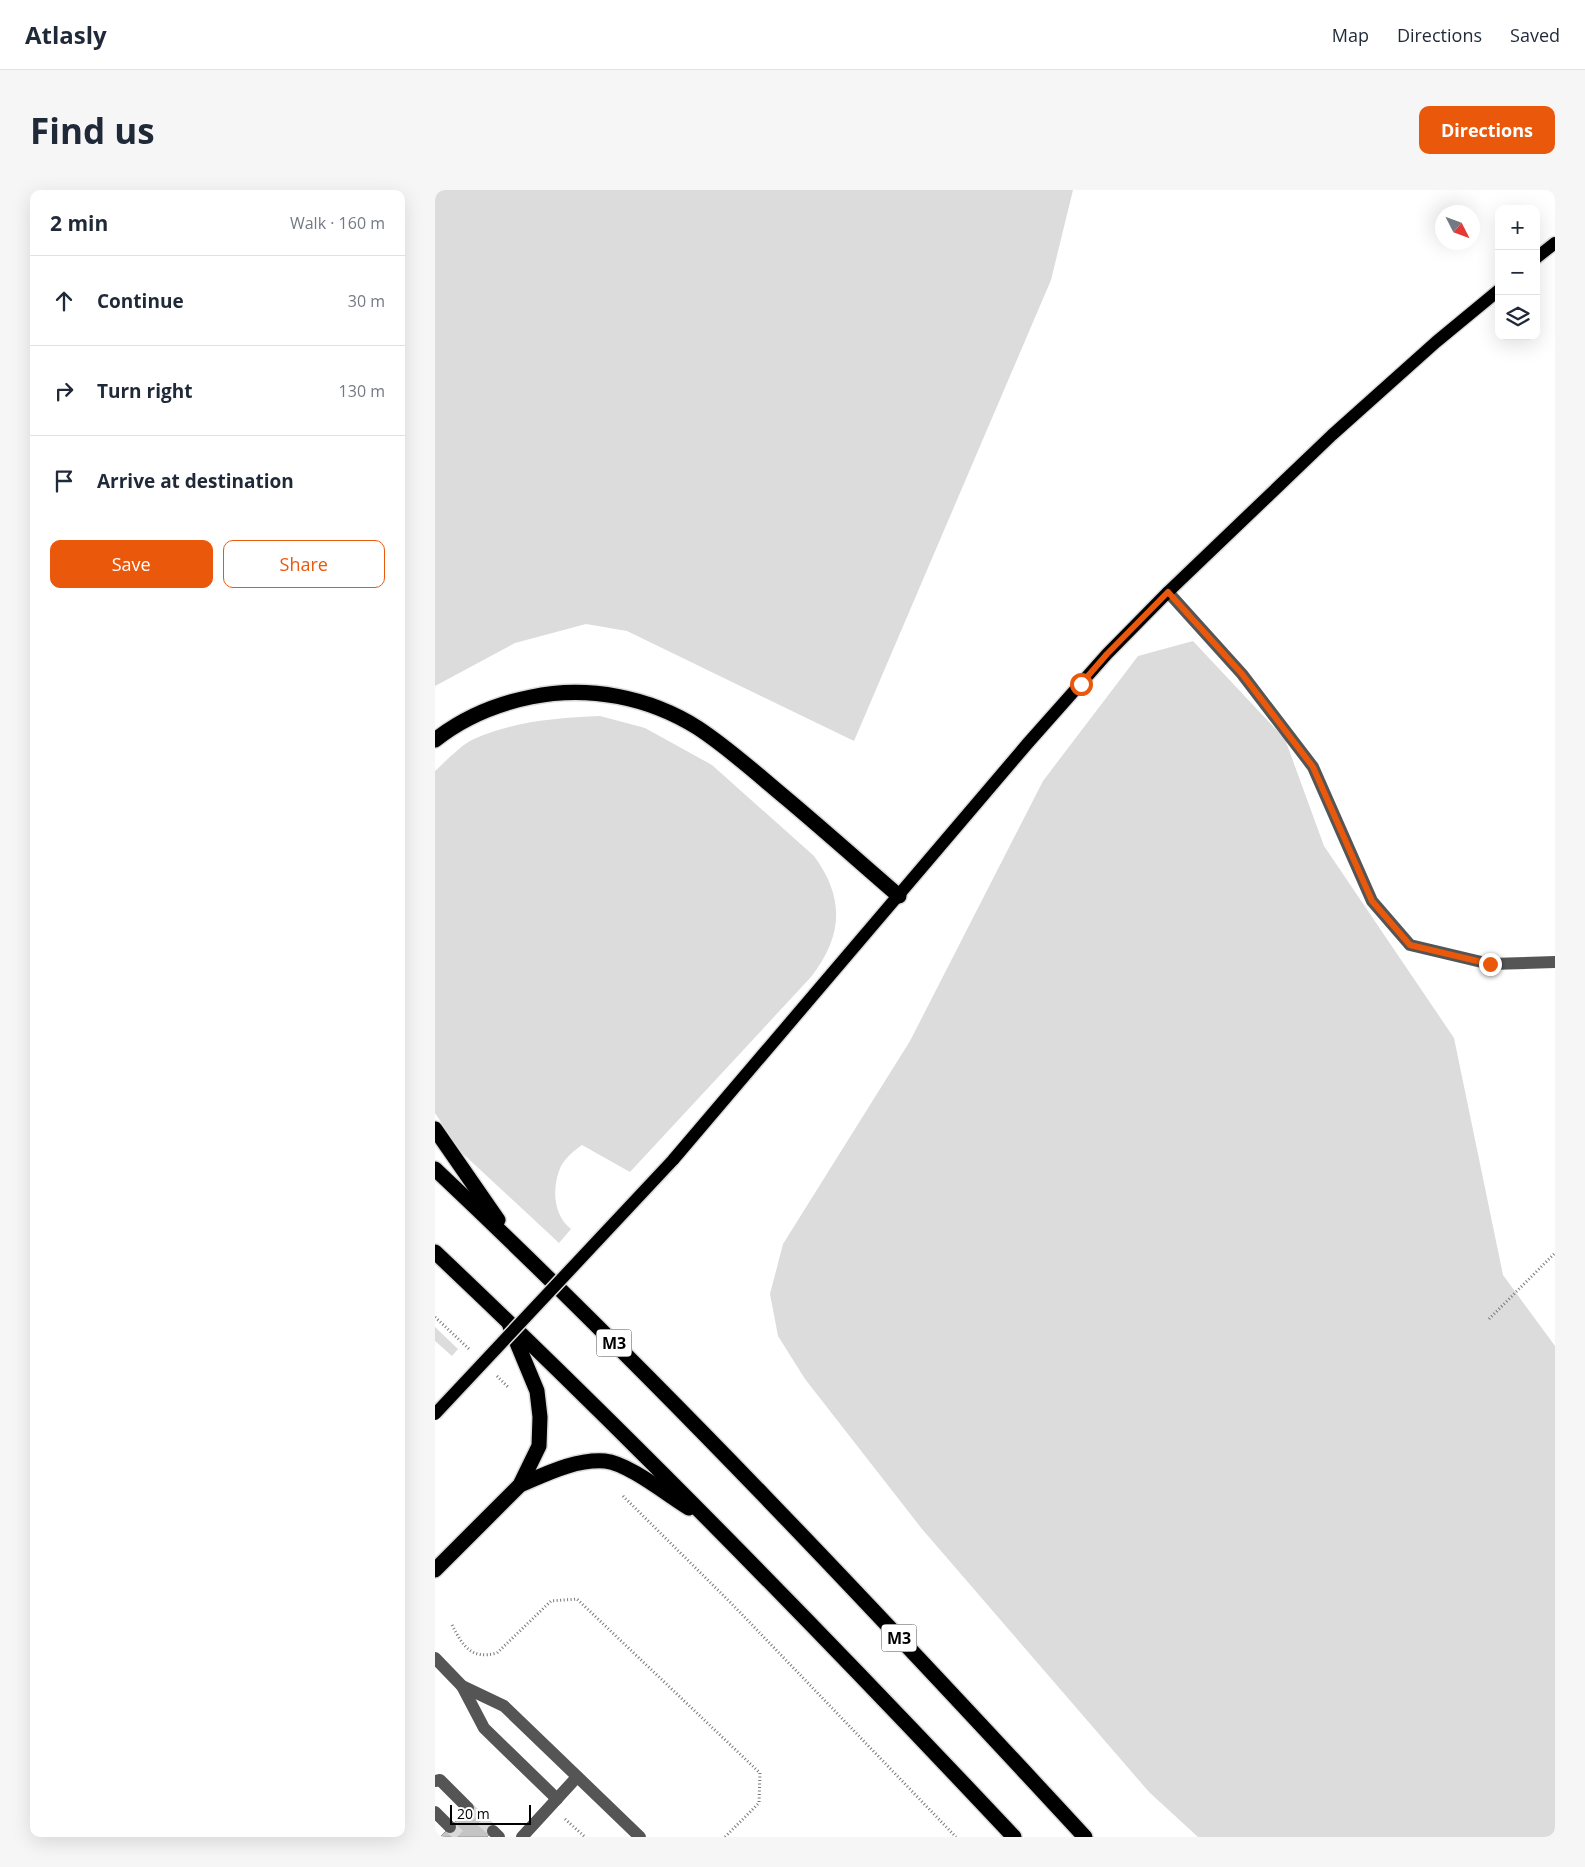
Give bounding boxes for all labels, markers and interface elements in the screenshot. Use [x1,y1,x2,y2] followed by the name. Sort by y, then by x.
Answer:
[25,18,107,51] text: Atlasly
[1332,23,1369,47] text: Map
[1397,23,1482,47] text: Directions
[1510,23,1560,47] text: Saved
[1419,106,1555,154] button: Directions
[30,107,155,154] text: Find us
[1435,205,1480,250] north arrow
[1495,205,1540,340] map controls
[1495,205,1540,250] button: +
[50,209,108,237] text: 2 min
[290,212,385,234] text: Walk · 160 m
[1495,250,1540,295] button: −
[50,287,78,315] icon: ahead
[97,288,184,314] text: Continue
[348,290,385,312] text: 30 m
[1495,295,1540,340] button: layers
[50,377,78,405] icon: right
[97,378,192,404] text: Turn right
[339,380,385,402] text: 130 m
[50,467,78,495] icon: arrive
[97,468,294,494] text: Arrive at destination
[50,540,213,588] button: Save
[223,540,385,588] button: Share
[1070,673,1093,696] route start
[1479,953,1502,976] route end
[597,1330,631,1356] road number: М3
[881,1625,917,1652] road number: М3
[450,1802,531,1825] scale bar
[457,1804,490,1823] text: 20 m

